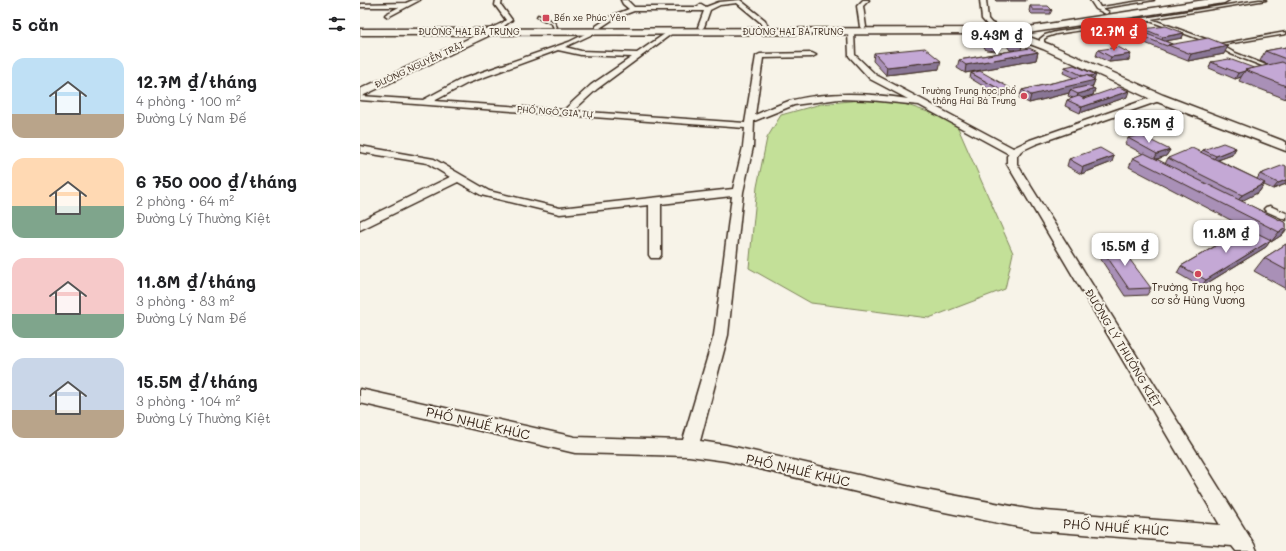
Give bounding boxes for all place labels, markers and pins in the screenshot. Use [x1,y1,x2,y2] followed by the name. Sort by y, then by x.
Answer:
[554,12,626,23] place label: Bến xe Phúc Yên
[541,13,551,23] marker: Bến xe Phúc Yên
[1077,18,1151,52] pin: 12.7M ₫
[960,22,1034,56] pin: 9.43M ₫
[921,85,1017,106] place label: Trường Trung học phổ thông Hai Bà Trưng
[1019,91,1029,101] marker: Trường Trung học phổ thông Hai Bà Trưng
[1112,110,1186,144] pin: 6.75M ₫
[1189,220,1263,254] pin: 11.8M ₫
[1088,233,1162,267] pin: 15.5M ₫
[1193,269,1203,279] marker: Trường Trung học cơ sở Hùng Vương
[1151,279,1245,307] place label: Trường Trung học cơ sở Hùng Vương

